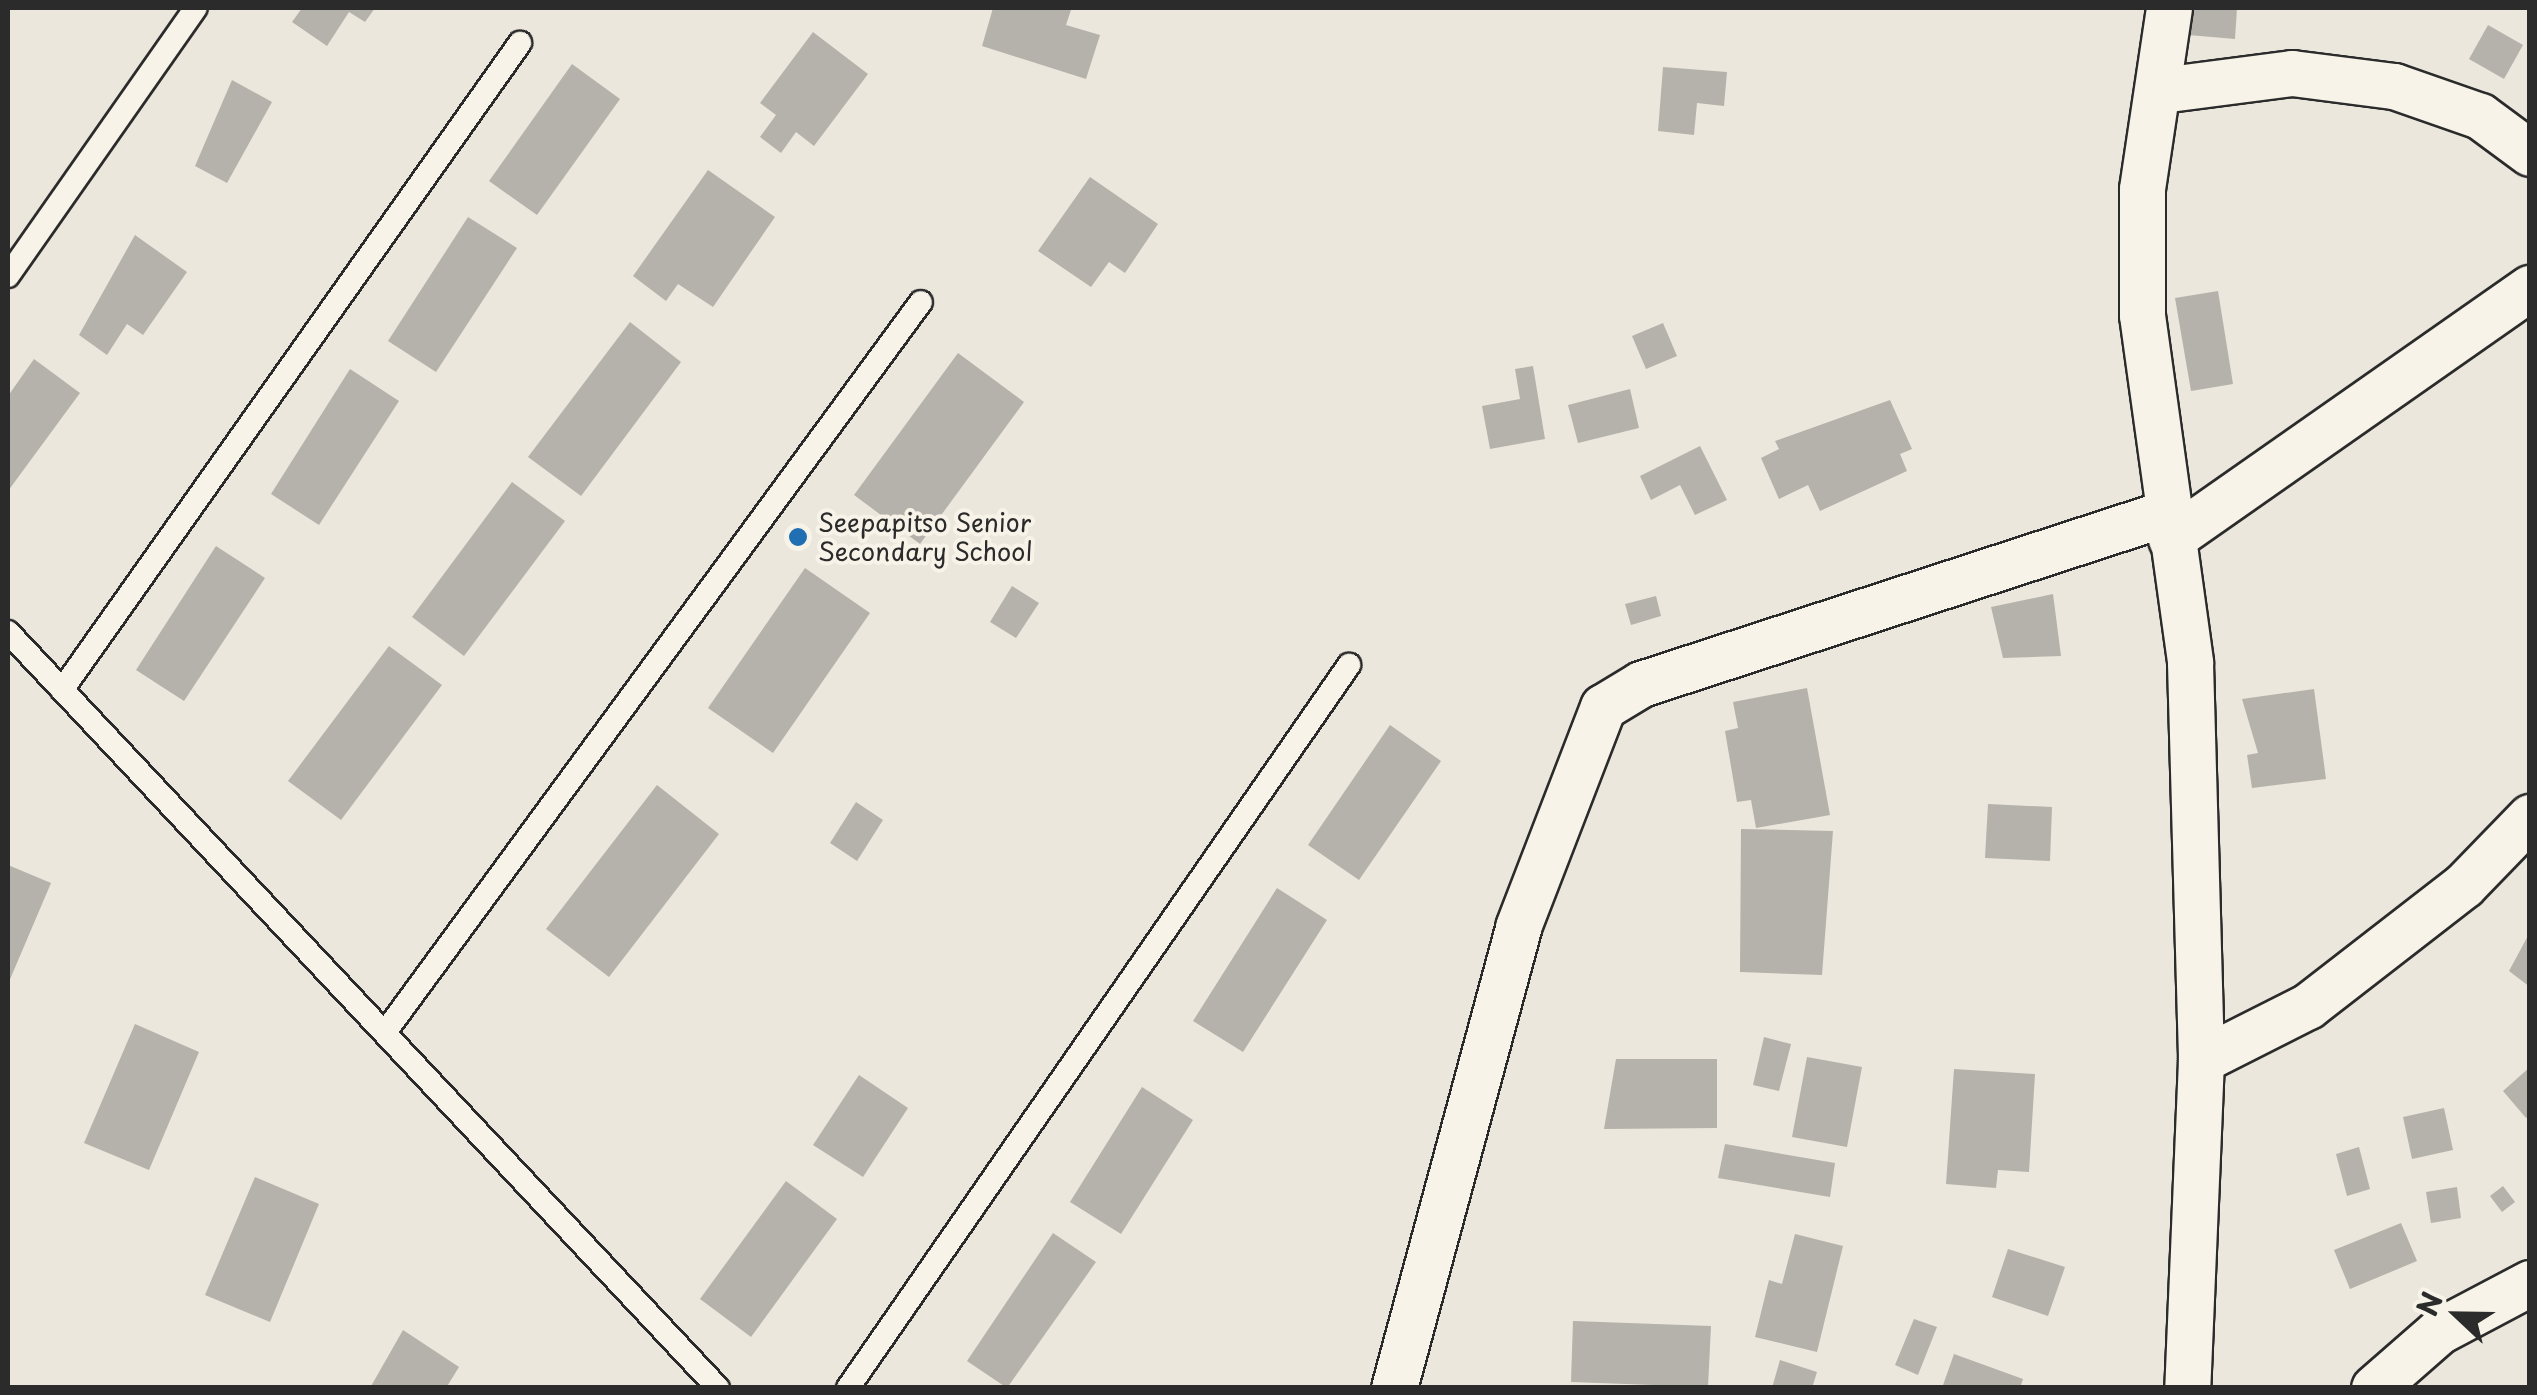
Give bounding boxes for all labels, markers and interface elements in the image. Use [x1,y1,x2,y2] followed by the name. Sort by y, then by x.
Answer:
[818,508,1033,567] place label: Seepapitso Senior Secondary School
[787,526,809,548] marker: Seepapitso Senior Secondary School
[2407,1265,2507,1365] north arrow
[2405,1285,2453,1322] text: N

